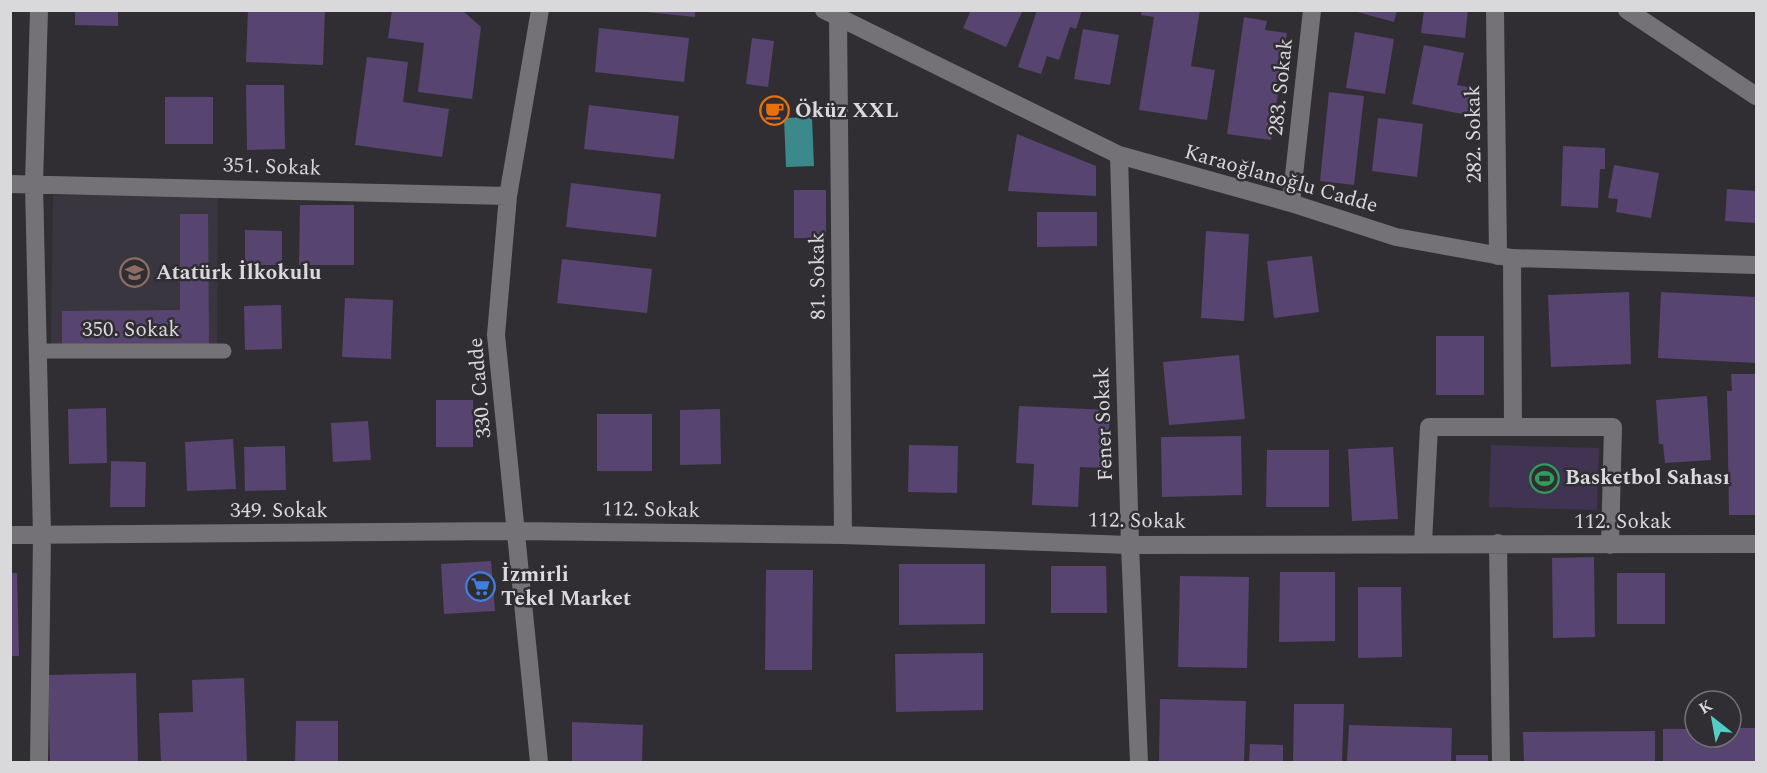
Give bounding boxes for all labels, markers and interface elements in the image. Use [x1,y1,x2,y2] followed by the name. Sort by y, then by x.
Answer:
[1260,36,1302,138] street label: 283. Sokak
[1457,84,1491,183] street label: 282. Sokak
[758,95,790,127] cafe icon: Öküz XXL
[795,95,899,127] place label: Öküz XXL
[1180,136,1382,222] street label: Karaoğlanoğlu Cadde
[222,149,322,185] street label: 351. Sokak
[801,232,835,320] street label: 81. Sokak
[119,257,151,289] school or university icon: Atatürk İlkokulu
[156,257,322,289] place label: Atatürk İlkokulu
[82,314,180,346] street label: 350. Sokak
[460,336,500,440] street label: 330. Cadde
[1086,366,1122,482] street label: Fener Sokak
[1528,462,1560,494] sports icon: Basketbol Sahası
[1565,462,1730,494] place label: Basketbol Sahası
[602,493,701,527] street label: 112. Sokak
[230,495,328,527] street label: 349. Sokak
[1088,504,1187,538] street label: 112. Sokak
[1574,506,1672,538] street label: 112. Sokak
[501,559,631,615] place label: İzmirli Tekel Market
[464,571,496,603] supermarket icon: İzmirli Tekel Market
[1683,689,1743,749] north arrow
[1694,693,1718,720] text: K

